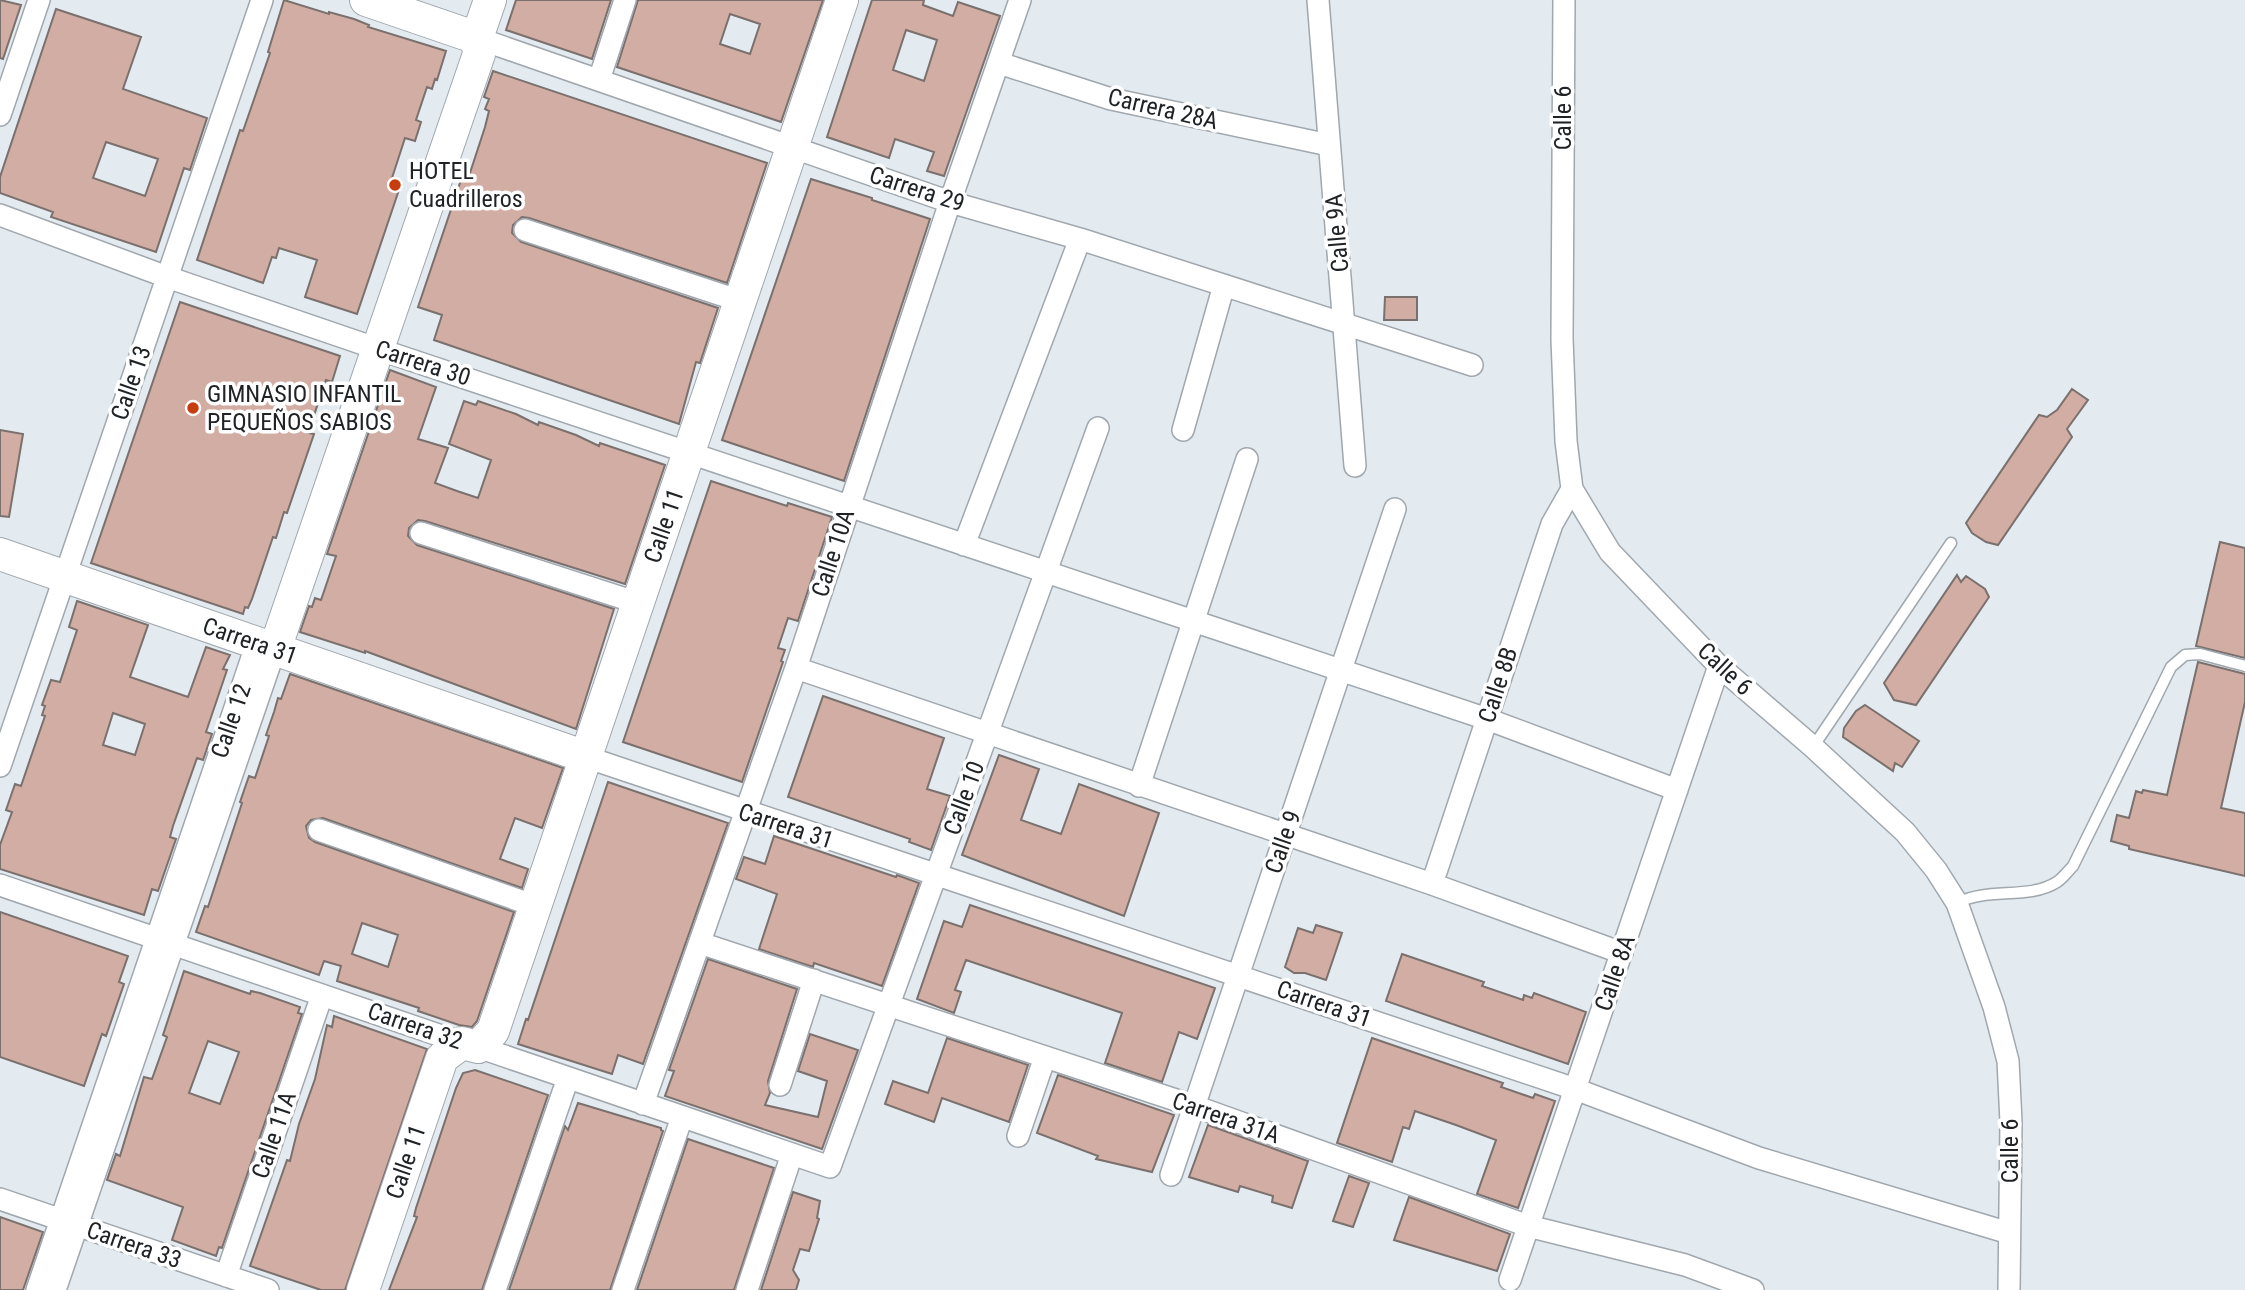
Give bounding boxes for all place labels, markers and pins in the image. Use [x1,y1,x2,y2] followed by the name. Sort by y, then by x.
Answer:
[409,157,523,213] place label: HOTEL Cuadrilleros
[387,177,403,193] marker: HOTEL Cuadrilleros
[207,380,401,436] place label: GIMNASIO INFANTIL PEQUEÑOS SABIOS
[185,400,201,416] marker: GIMNASIO INFANTIL PEQUEÑOS SABIOS

